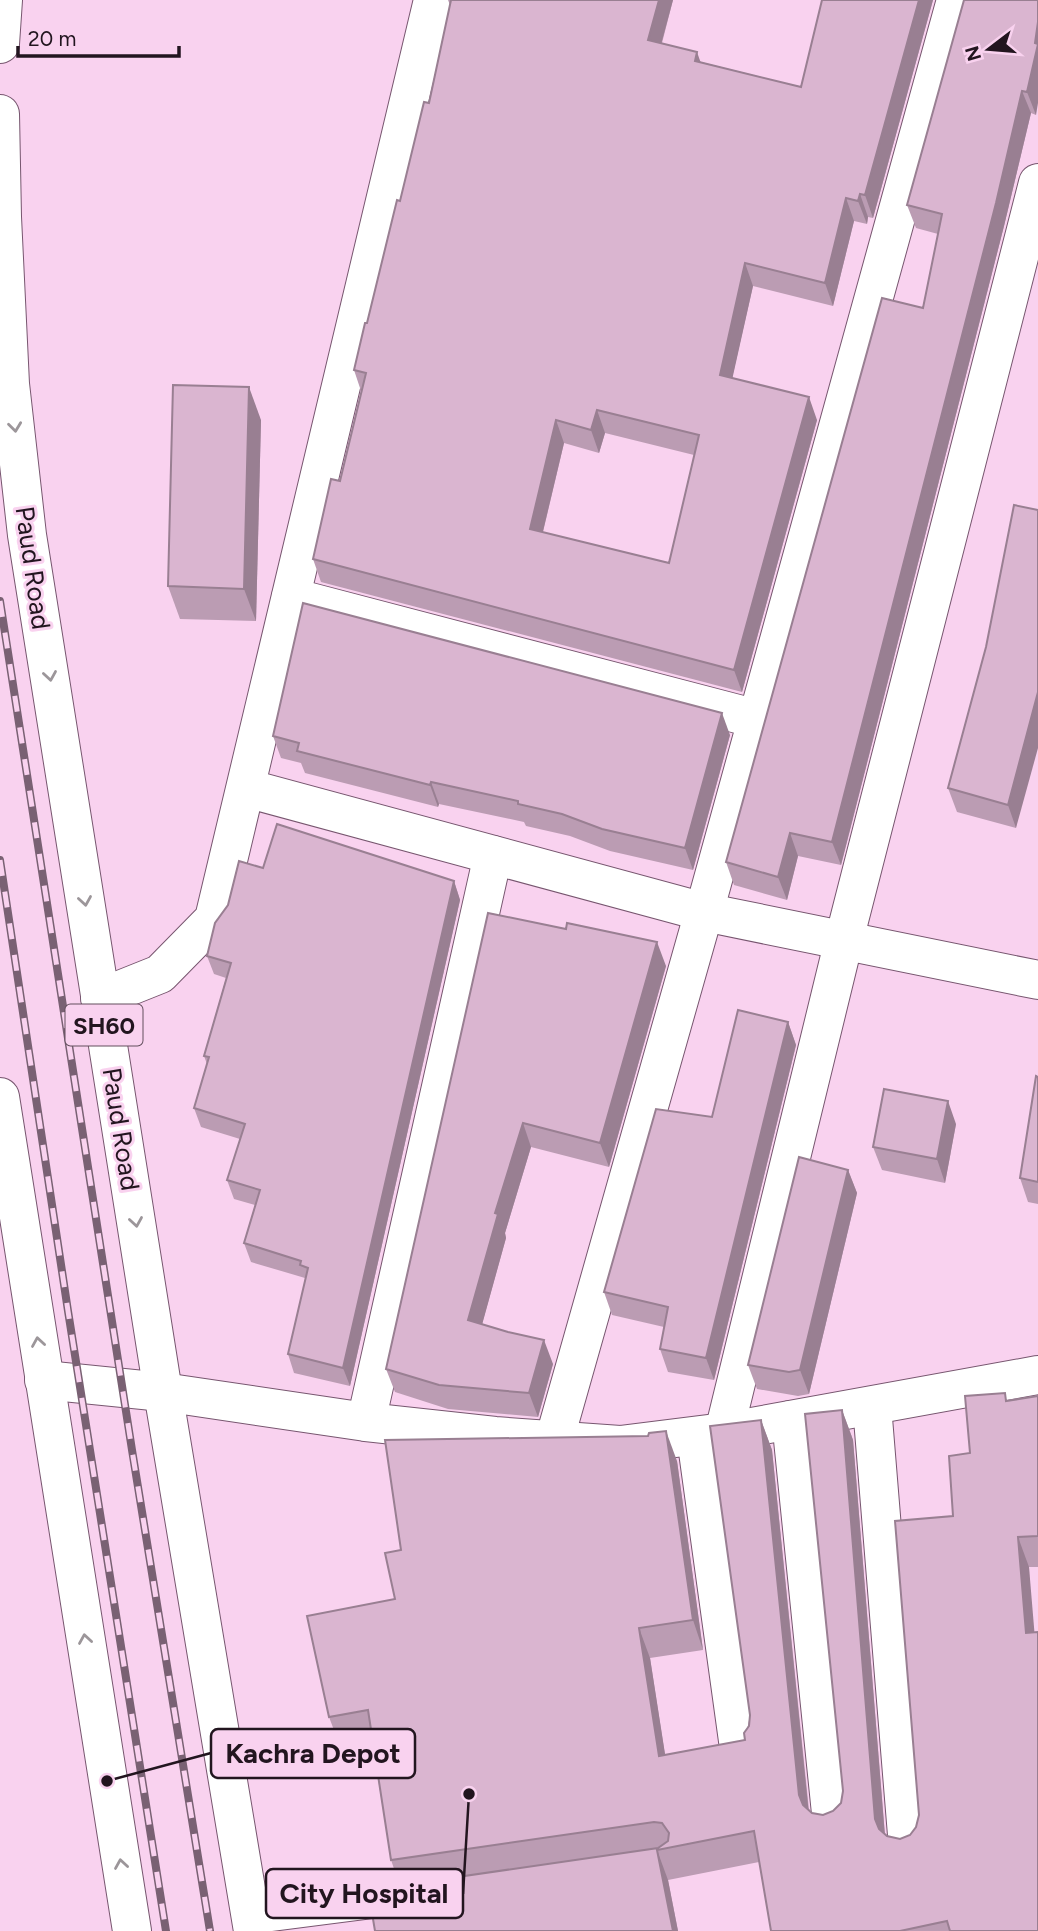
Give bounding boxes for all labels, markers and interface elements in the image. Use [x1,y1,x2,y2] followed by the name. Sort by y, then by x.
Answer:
[18,14,178,58] scale bar
[954,14,1024,84] north arrow
[28,26,76,51] text: 20 m
[960,43,986,64] text: N
[7,421,22,432] one-way arrow
[9,504,57,632] street label: Paud Road
[42,670,57,682] one-way arrow
[77,895,92,907] one-way arrow
[66,1004,142,1045] road number: SH60
[95,1065,147,1193] street label: Paud Road
[128,1216,143,1228] one-way arrow
[31,1336,46,1348] one-way arrow
[78,1633,93,1645] one-way arrow
[211,1729,415,1778] callout: Kachra Depot
[225,1736,401,1770] text: Kachra Depot
[114,1858,129,1870] one-way arrow
[266,1869,463,1918] callout: City Hospital
[280,1876,448,1910] text: City Hospital

